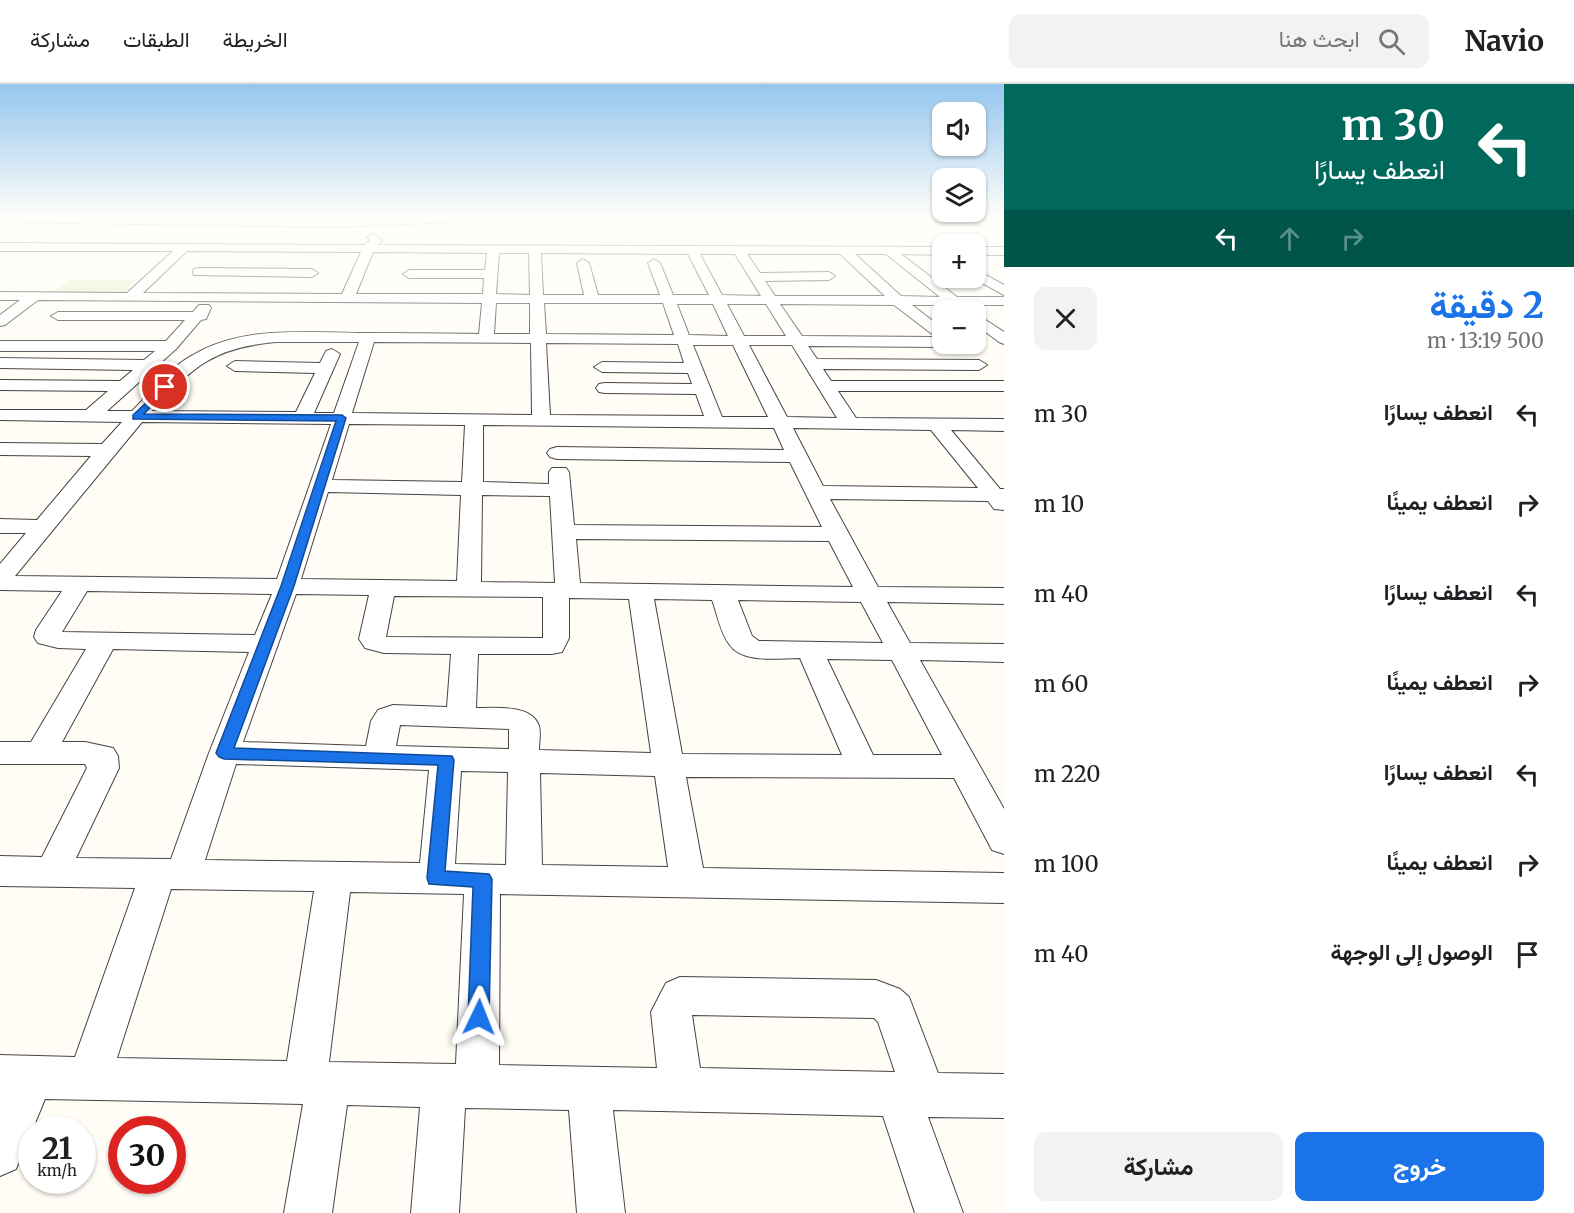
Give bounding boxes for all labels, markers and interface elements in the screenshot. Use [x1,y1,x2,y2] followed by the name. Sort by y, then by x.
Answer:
[1009,14,1429,68] search box
[1465,23,1544,59] text: Navio
[1279,25,1360,53] text: ابحث هنا
[1375,25,1408,58] icon: search
[30,26,90,53] text: مشاركة
[123,26,190,53] text: الطبقات
[223,26,288,53] text: الخريطة
[1341,99,1445,151] text: 30 m
[932,102,986,354] map controls
[932,102,986,156] button: sound
[1466,108,1544,186] icon: left
[1314,152,1445,186] text: انعطف يسارًا
[932,168,986,222] button: layers
[1210,222,1243,255] icon: left
[1273,222,1306,255] icon: ahead
[1336,222,1369,255] icon: right
[932,234,986,288] button: +
[1429,283,1544,328] text: 2 دقيقة
[1034,287,1097,350] button: close
[932,300,986,354] button: −
[1427,328,1544,353] text: 500 m · 13:19
[139,361,190,412] pin
[148,370,181,403] icon: arrive
[1384,398,1493,426] text: انعطف يسارًا
[1511,398,1544,431] icon: left
[1034,400,1088,428] text: 30 m
[1386,488,1493,516] text: انعطف يمينًا
[1511,488,1544,521] icon: right
[1034,490,1084,518] text: 10 m
[1384,578,1493,606] text: انعطف يسارًا
[1511,578,1544,611] icon: left
[1034,580,1089,608] text: 40 m
[1386,668,1493,696] text: انعطف يمينًا
[1511,668,1544,701] icon: right
[1034,670,1089,698] text: 60 m
[1384,758,1493,786] text: انعطف يسارًا
[1511,758,1544,791] icon: left
[1034,760,1101,788] text: 220 m
[1386,848,1493,876] text: انعطف يمينًا
[1511,848,1544,881] icon: right
[1034,850,1099,878] text: 100 m
[1330,938,1493,966] text: الوصول إلى الوجهة
[1511,938,1544,971] icon: arrive
[1034,940,1089,968] text: 40 m
[447,985,511,1049] position arrow
[108,1116,186,1194] speed limit sign: 30
[42,1129,72,1167] text: 21
[1034,1132,1283,1201] button: مشاركة
[1295,1132,1544,1201] button: خروج
[37,1161,77,1180] text: km/h

